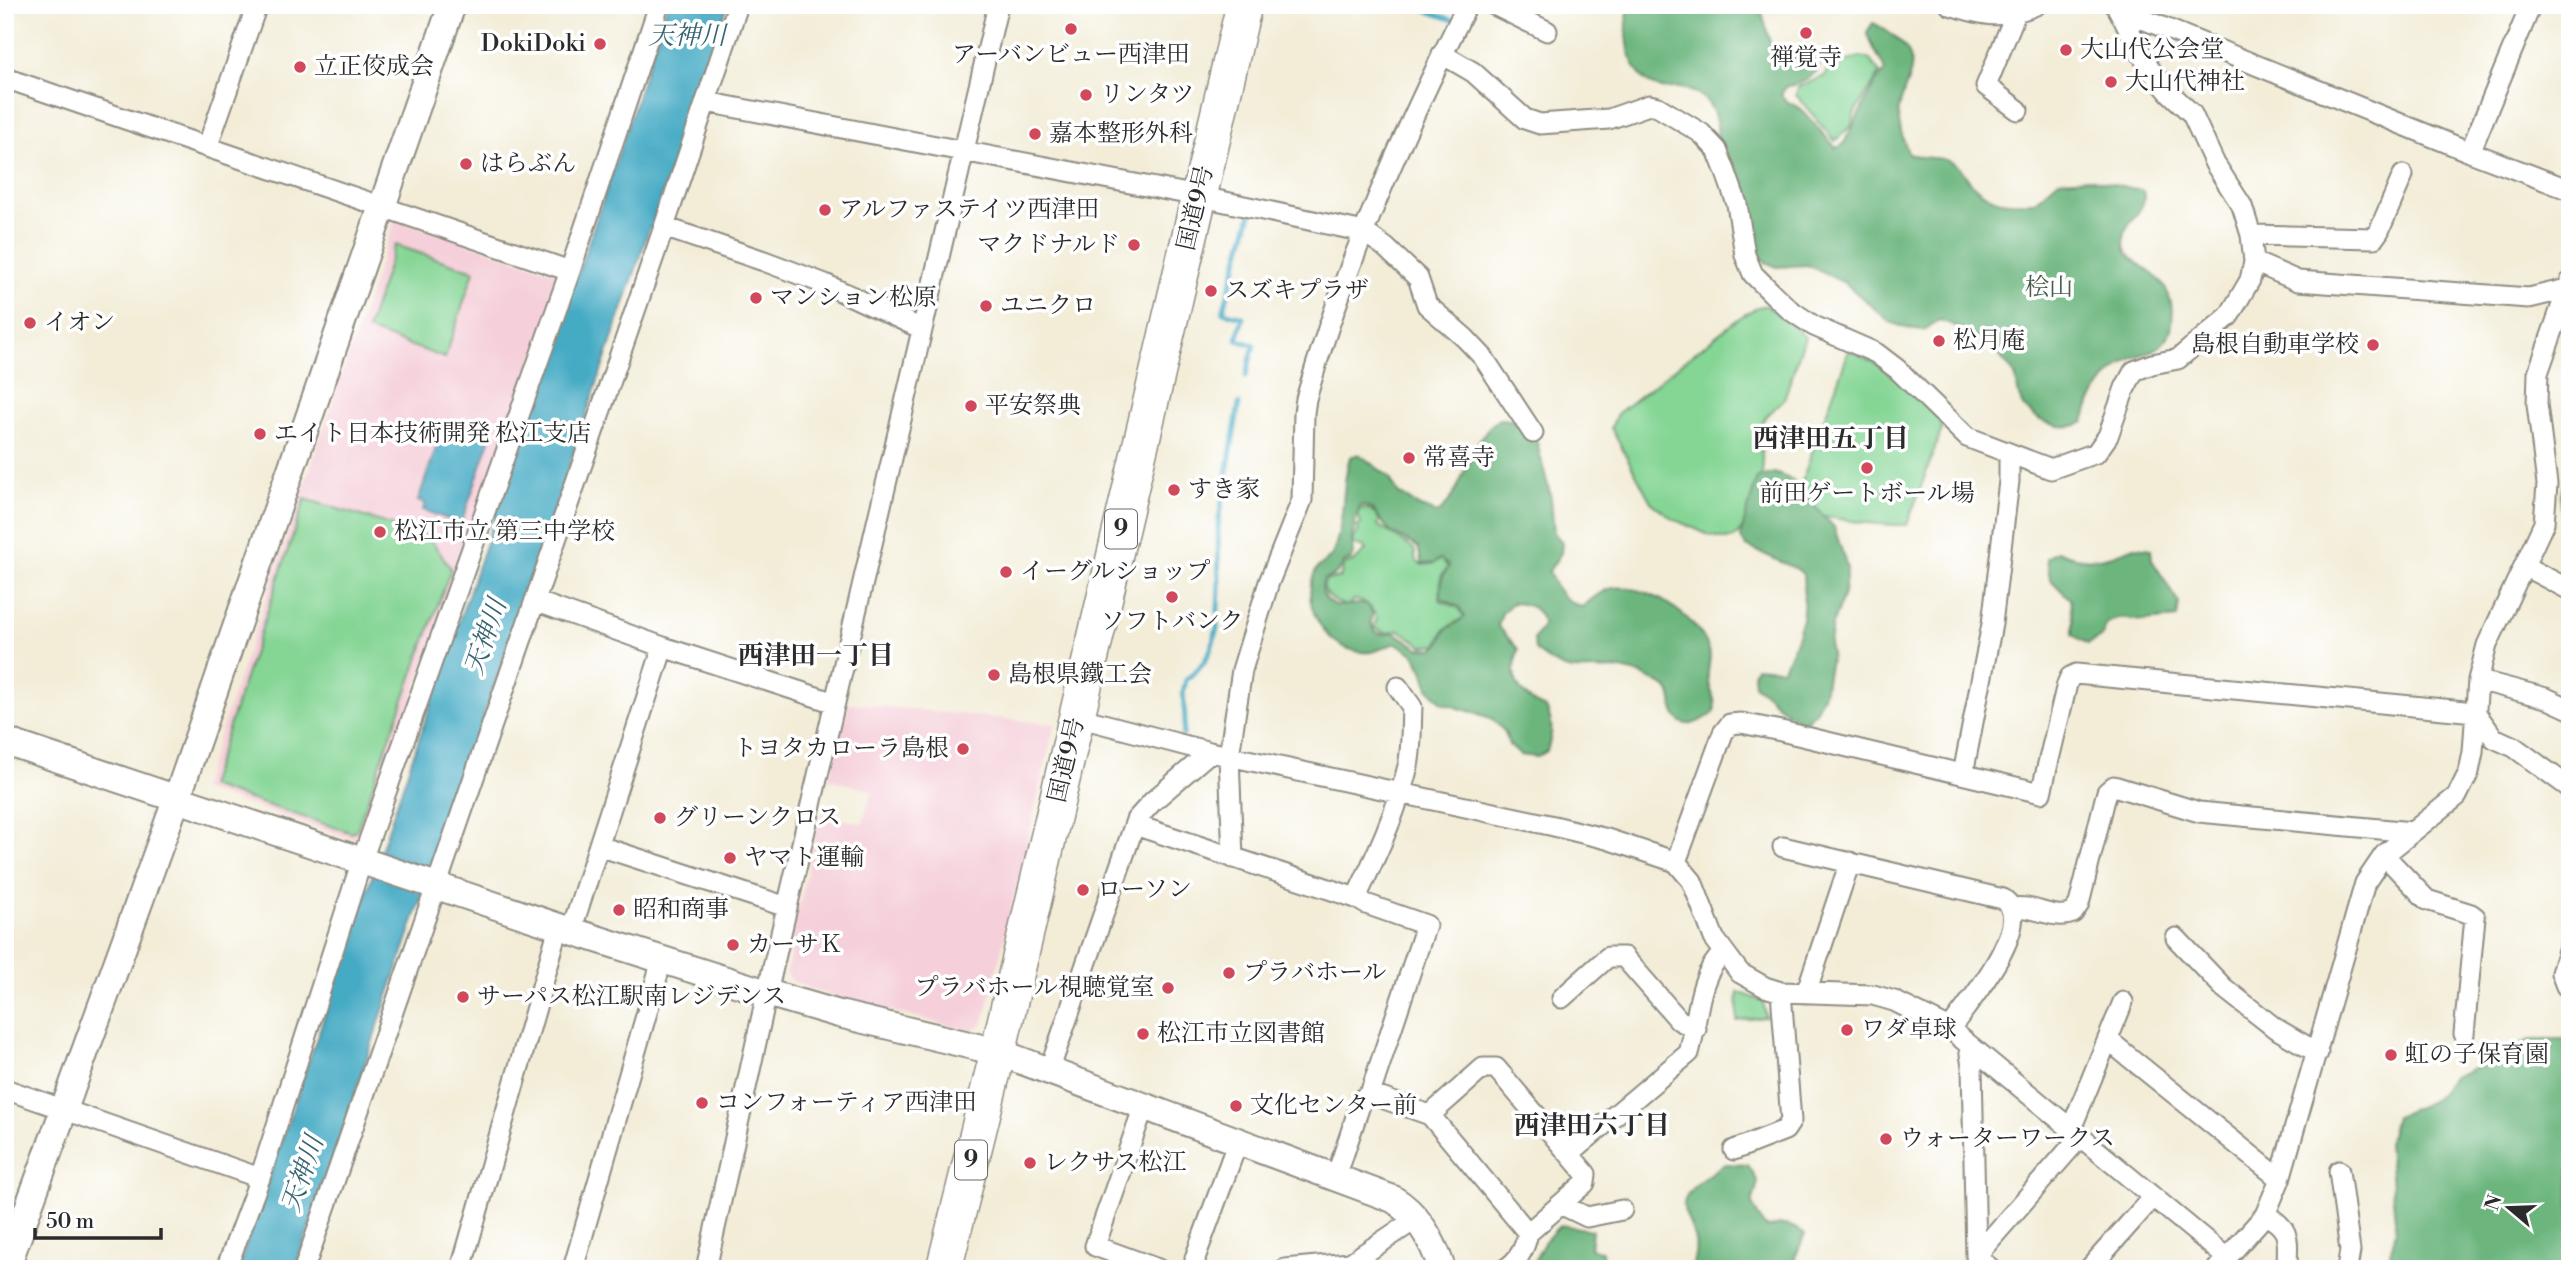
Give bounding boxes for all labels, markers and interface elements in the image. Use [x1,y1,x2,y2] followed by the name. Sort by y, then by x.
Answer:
[648,20,729,52] water label: 天神川
[1063,21,1079,37] marker: アーバンビュー西津田
[1798,25,1814,41] marker: 禅覚寺
[481,29,586,59] place label: DokiDoki
[2080,35,2224,65] place label: 大山代公会堂
[592,36,608,52] marker: DokiDoki
[952,40,1190,70] place label: アーバンビュー西津田
[2058,42,2074,58] marker: 大山代公会堂
[1770,43,1842,73] place label: 禅覚寺
[314,52,434,82] place label: 立正佼成会
[292,59,308,75] marker: 立正佼成会
[2125,67,2245,97] place label: 大山代神社
[2103,74,2119,90] marker: 大山代神社
[1100,80,1194,110] place label: リンタツ
[1078,87,1094,103] marker: リンタツ
[1049,119,1193,149] place label: 嘉本整形外科
[1027,126,1043,142] marker: 嘉本整形外科
[480,149,576,179] place label: はらぶん
[458,156,474,172] marker: はらぶん
[1172,162,1220,254] street label: 国道9号
[839,195,1099,225] place label: アルファステイツ西津田
[817,202,833,218] marker: アルファステイツ西津田
[977,230,1120,260] place label: マクドナルド
[1126,237,1142,253] marker: マクドナルド
[2025,273,2073,303] park label: 桧山
[1225,276,1369,306] place label: スズキプラザ
[770,283,937,313] place label: マンション松原
[1203,283,1219,299] marker: スズキプラザ
[748,290,764,306] marker: マンション松原
[1000,291,1096,321] place label: ユニクロ
[978,298,994,314] marker: ユニクロ
[44,308,115,338] place label: イオン
[22,315,38,331] marker: イオン
[1953,326,2025,356] place label: 松月庵
[2191,330,2359,360] place label: 島根自動車学校
[1931,333,1947,349] marker: 松月庵
[2365,337,2381,353] marker: 島根自動車学校
[985,391,1081,421] place label: 平安祭典
[963,398,979,414] marker: 平安祭典
[274,419,591,449] place label: エイト日本技術開発 松江支店
[1753,423,1909,455] district label: 西津田五丁目
[252,426,268,442] marker: エイト日本技術開発 松江支店
[1423,443,1495,473] place label: 常喜寺
[1401,450,1417,466] marker: 常喜寺
[1859,460,1875,476] marker: 前田ゲートボール場
[1188,475,1260,505] place label: すき家
[1759,479,1975,509] place label: 前田ゲートボール場
[1166,482,1182,498] marker: すき家
[1105,509,1137,548] road number: 9
[394,517,615,547] place label: 松江市立 第三中学校
[372,524,388,540] marker: 松江市立 第三中学校
[1020,557,1210,587] place label: イーグルショップ
[998,564,1014,580] marker: イーグルショップ
[1164,589,1180,605] marker: ソフトバンク
[458,592,515,679] water label: 天神川
[1100,607,1244,637] place label: ソフトバンク
[738,640,894,672] district label: 西津田一丁目
[1008,660,1152,690] place label: 島根県鐵工会
[986,667,1002,683] marker: 島根県鐵工会
[1043,714,1091,806] street label: 国道9号
[733,734,949,764] place label: トヨタカローラ島根
[955,741,971,757] marker: トヨタカローラ島根
[674,803,841,833] place label: グリーンクロス
[652,810,668,826] marker: グリーンクロス
[744,843,864,873] place label: ヤマト運輸
[722,850,738,866] marker: ヤマト運輸
[1097,875,1192,905] place label: ローソン
[1075,882,1091,898] marker: ローソン
[633,895,729,925] place label: 昭和商事
[611,902,627,918] marker: 昭和商事
[747,930,843,960] place label: カーサＫ
[725,937,741,953] marker: カーサＫ
[1243,958,1387,988] place label: プラバホール
[1221,965,1237,981] marker: プラバホール
[914,973,1154,1003] place label: プラバホール視聴覚室
[1160,980,1176,996] marker: プラバホール視聴覚室
[477,982,786,1012] place label: サーパス松江駅南レジデンス
[455,989,471,1005] marker: サーパス松江駅南レジデンス
[1861,1015,1957,1045] place label: ワダ卓球
[1157,1019,1325,1049] place label: 松江市立図書館
[1839,1022,1855,1038] marker: ワダ卓球
[1135,1026,1151,1042] marker: 松江市立図書館
[2405,1040,2549,1070] place label: 虹の子保育園
[2383,1047,2399,1063] marker: 虹の子保育園
[716,1088,977,1118] place label: コンフォーティア西津田
[1250,1091,1417,1121] place label: 文化センター前
[694,1095,710,1111] marker: コンフォーティア西津田
[1228,1098,1244,1114] marker: 文化センター前
[1514,1110,1670,1142] district label: 西津田六丁目
[1900,1124,2115,1154] place label: ウォーターワークス
[275,1129,332,1216] water label: 天神川
[1878,1131,1894,1147] marker: ウォーターワークス
[955,1140,987,1180] road number: 9
[1044,1148,1187,1178] place label: レクサス松江
[1022,1155,1038,1171] marker: レクサス松江
[2474,1172,2544,1242] north arrow
[2480,1192,2508,1214] text: N
[35,1197,161,1241] scale bar
[46,1209,94,1235] text: 50 m

